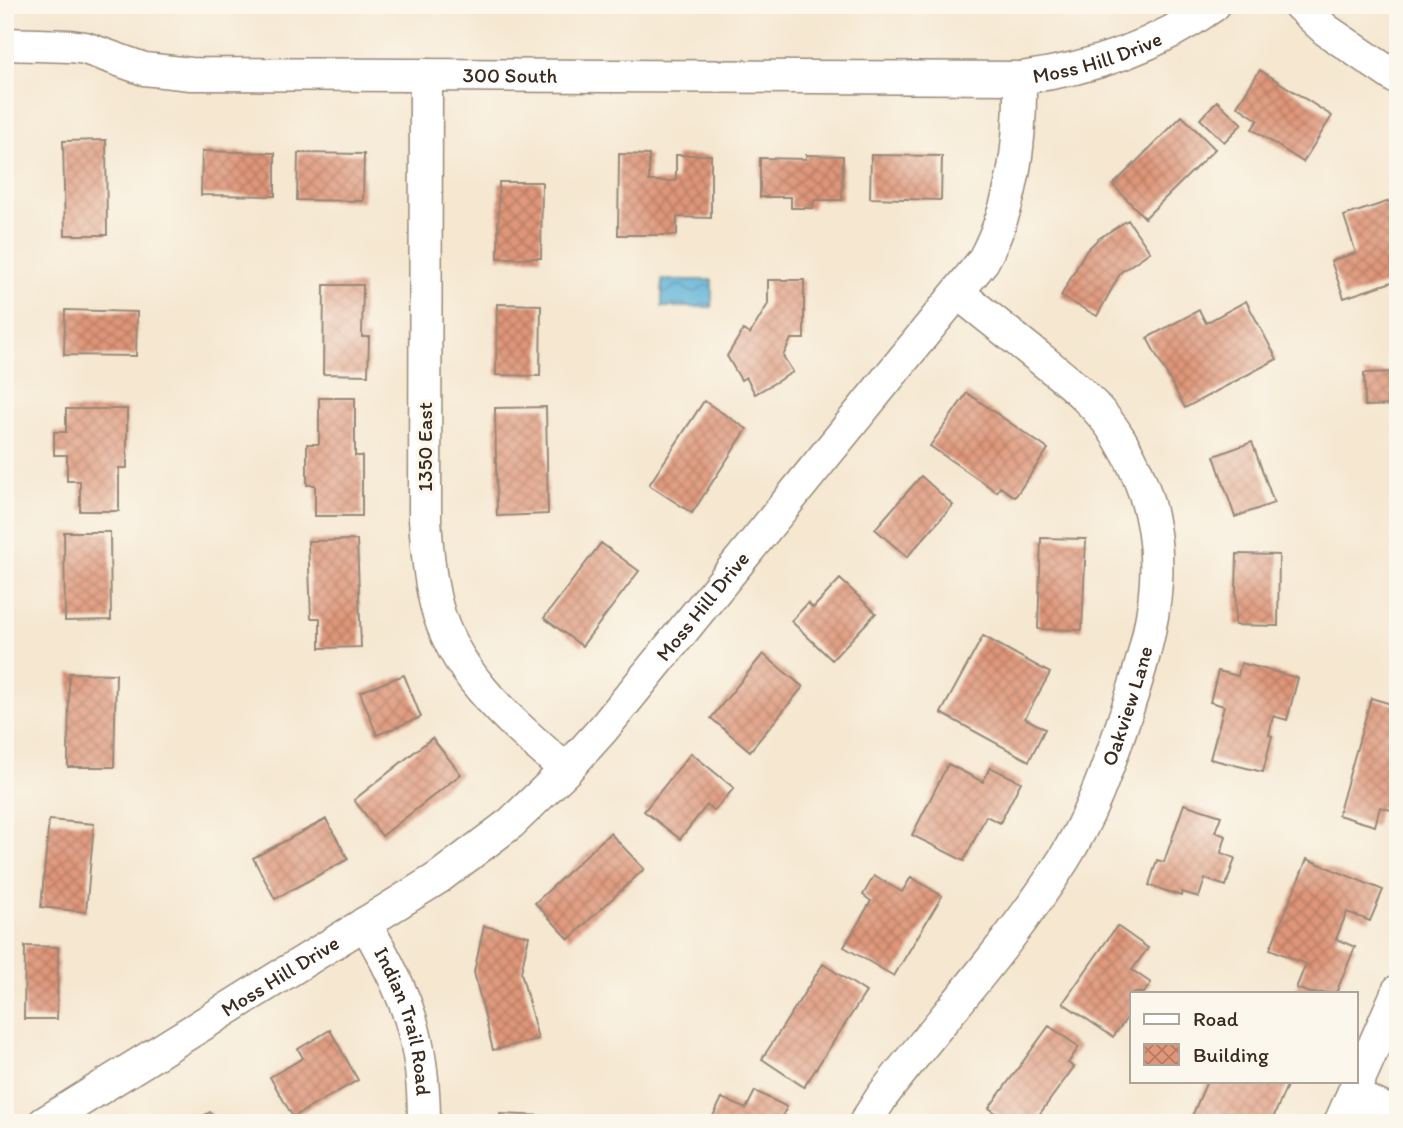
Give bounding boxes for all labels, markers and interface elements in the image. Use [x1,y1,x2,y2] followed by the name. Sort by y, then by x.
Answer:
[1031,26,1166,88] street label: Moss Hill Drive
[463,62,558,88] street label: 300 South
[412,402,437,492] street label: 1350 East
[650,546,754,666] street label: Moss Hill Drive
[1096,643,1157,769] street label: Oakview Lane
[216,930,343,1022] street label: Moss Hill Drive
[369,943,436,1097] street label: Indian Trail Road
[1130,992,1358,1082] legend
[1193,1006,1239,1031] text: Road
[1193,1042,1269,1067] text: Building

